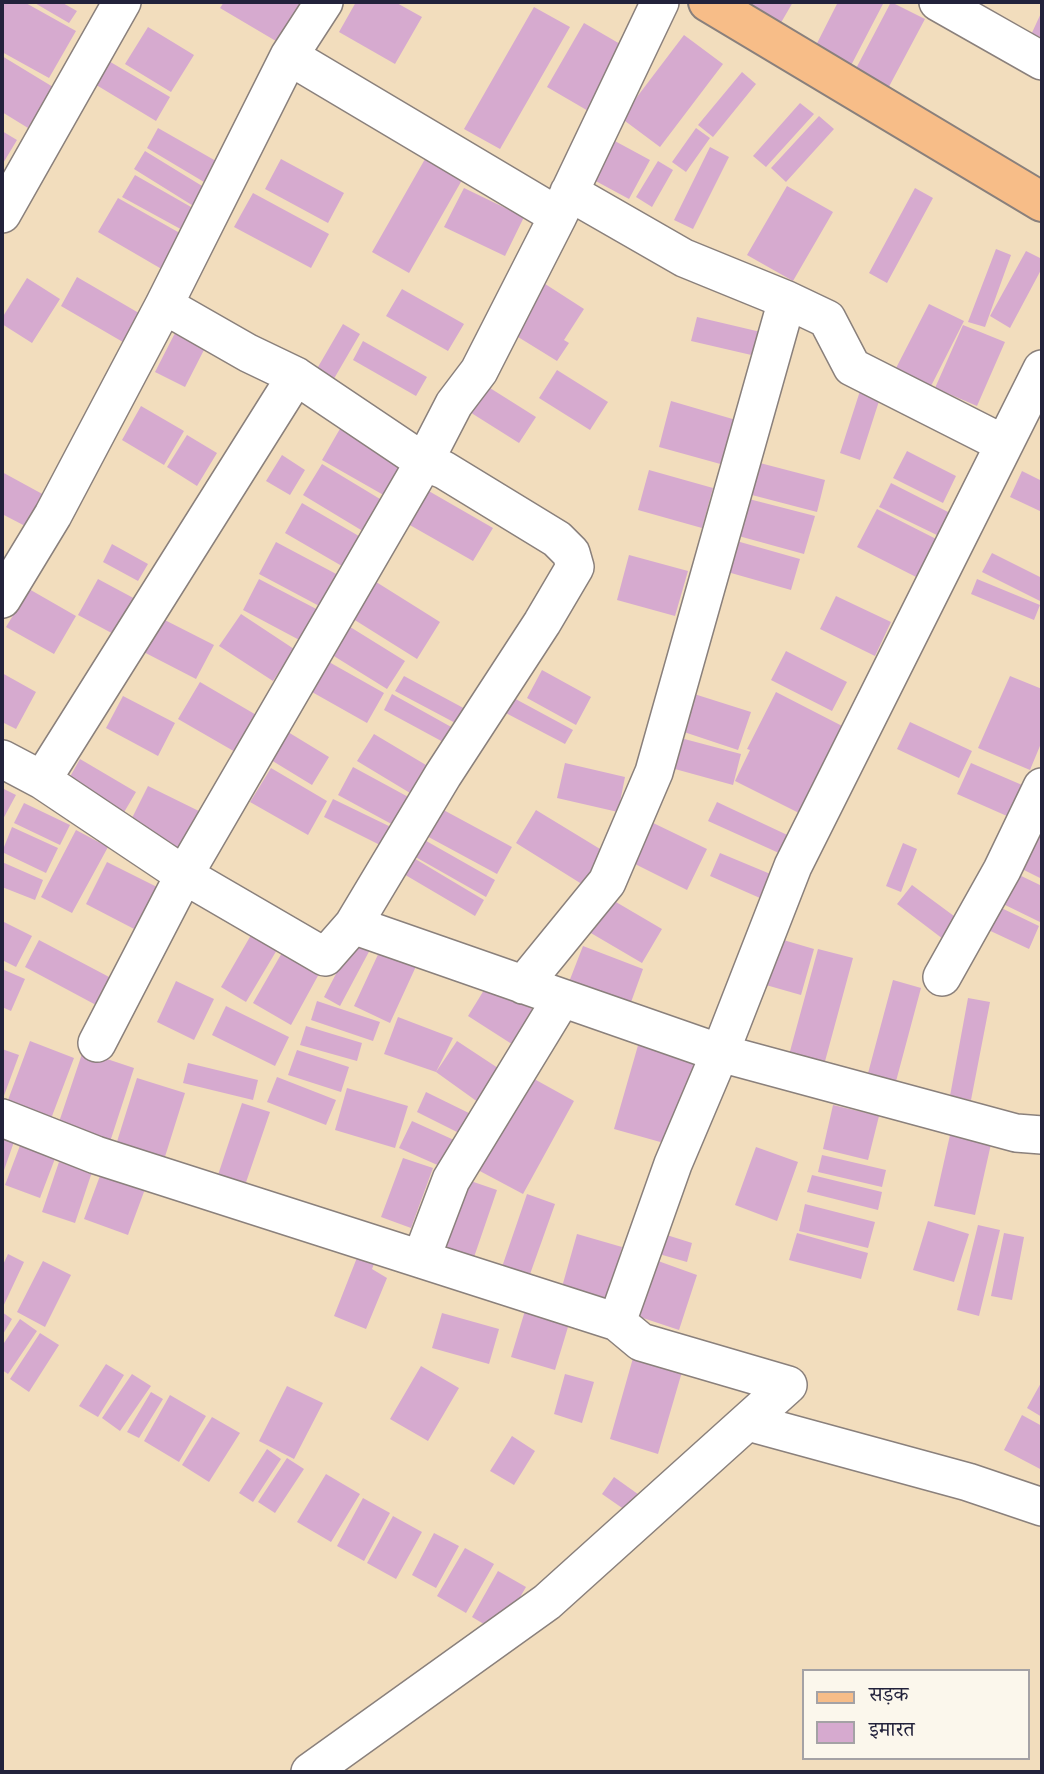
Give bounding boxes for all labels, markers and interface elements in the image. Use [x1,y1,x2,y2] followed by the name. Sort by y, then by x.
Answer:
[802,1669,1030,1760] legend
[869,1685,908,1706] text: सड़क
[869,1720,915,1741] text: इमारत

